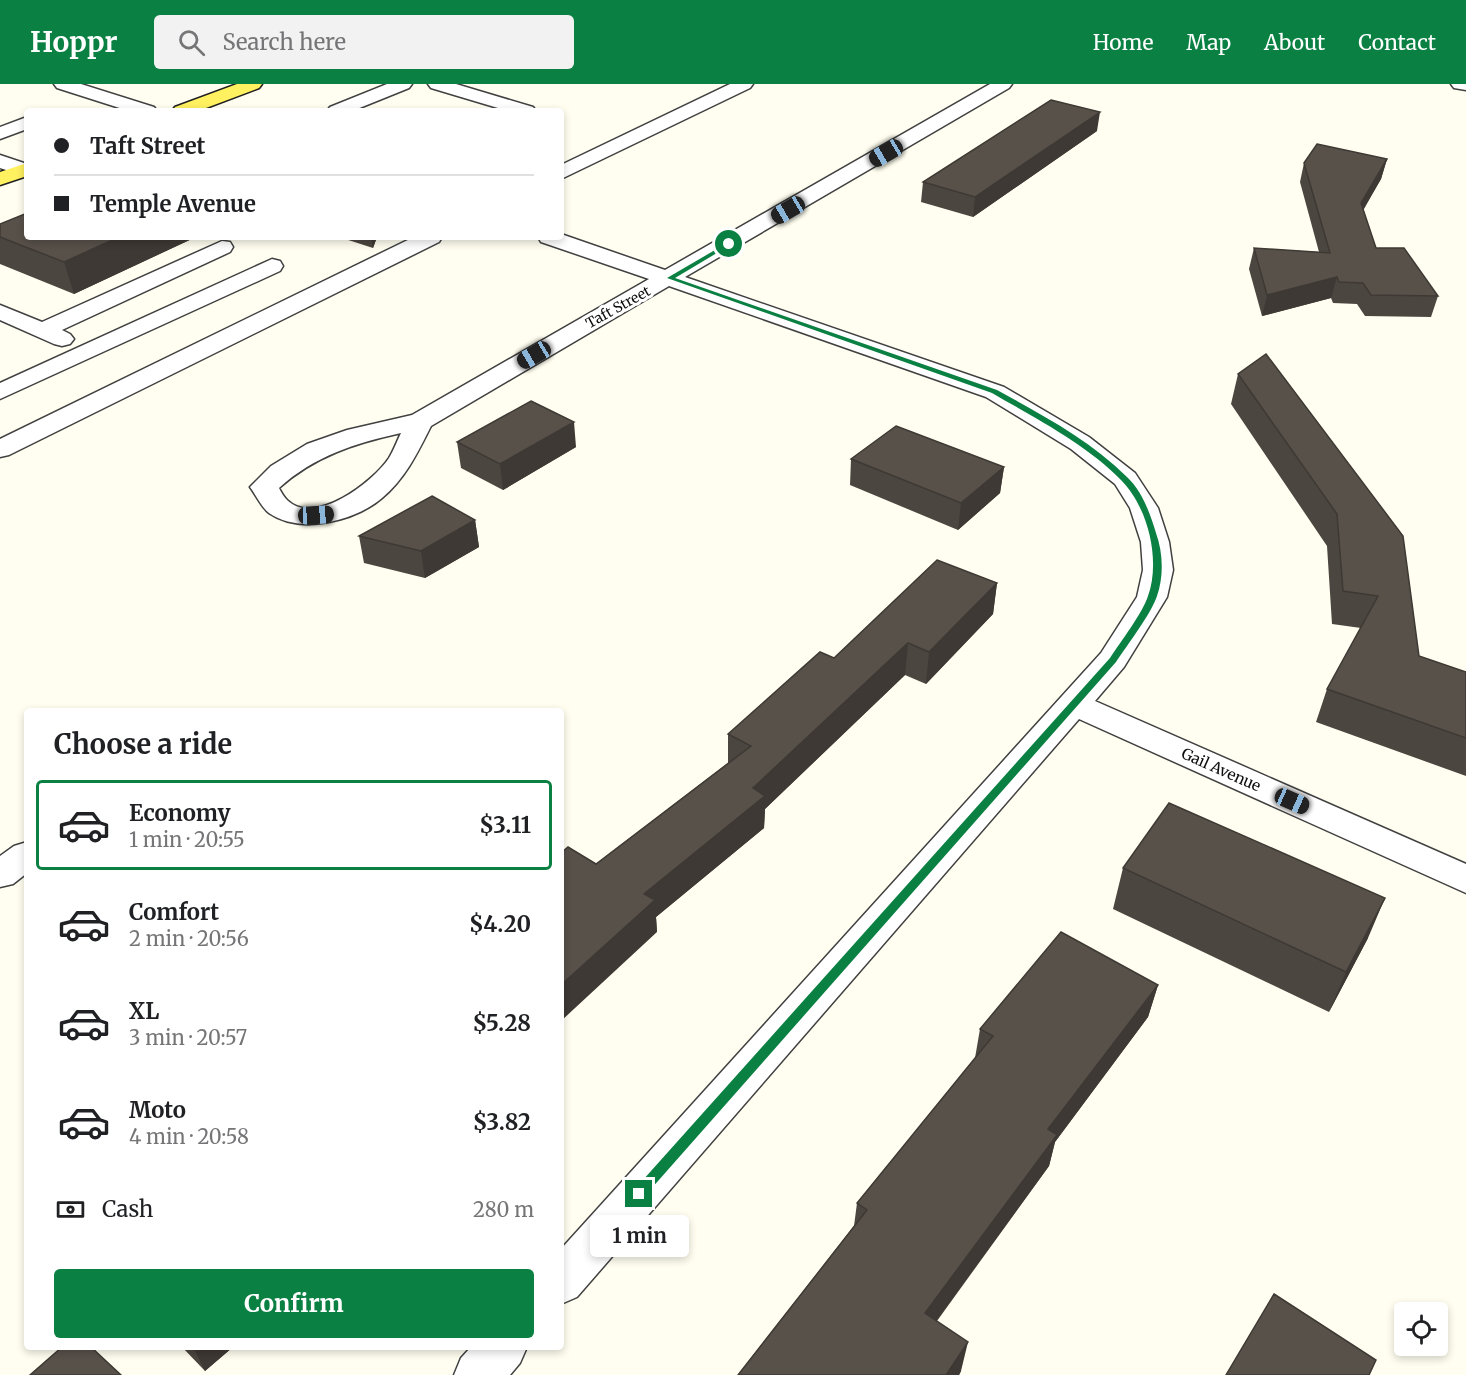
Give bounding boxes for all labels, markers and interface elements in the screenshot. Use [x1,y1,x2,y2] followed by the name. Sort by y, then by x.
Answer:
[154,15,574,69] search box
[30,24,118,60] text: Hoppr
[175,26,208,59] icon: search
[223,28,346,56] text: Search here
[1093,29,1153,56] text: Home
[1186,29,1231,56] text: Map
[1264,29,1325,56] text: About
[1358,29,1436,56] text: Contact
[90,132,205,160] text: Taft Street
[866,136,906,170] car
[90,190,256,218] text: Temple Avenue
[768,193,808,227] car
[715,230,742,257] route start
[582,282,654,332] street label: Taft Street
[514,338,554,372] car
[298,505,334,525] car
[54,727,232,761] text: Choose a ride
[1179,744,1264,796] street label: Gail Avenue
[1272,785,1312,817] car
[57,798,111,852] icon: car
[129,799,230,827] text: Economy
[479,811,531,839] text: $3.11
[129,827,245,852] text: 1 min · 20:55
[57,897,111,951] icon: car
[129,898,219,926] text: Comfort
[469,910,531,938] text: $4.20
[129,926,249,951] text: 2 min · 20:56
[57,996,111,1050] icon: car
[129,997,159,1025] text: XL
[473,1009,531,1037] text: $5.28
[129,1025,247,1050] text: 3 min · 20:57
[57,1095,111,1149] icon: car
[129,1096,186,1124] text: Moto
[473,1108,531,1136] text: $3.82
[129,1124,249,1149] text: 4 min · 20:58
[625,1180,652,1207] route end
[54,1193,87,1226] icon: cash
[102,1195,153,1223] text: Cash
[473,1197,534,1222] text: 280 m
[590,1215,688,1257] callout: 1 min
[612,1223,667,1248] text: 1 min
[54,1269,534,1338] button: Confirm
[1394,1302,1448,1356] map controls
[1394,1302,1448,1356] button: locate

